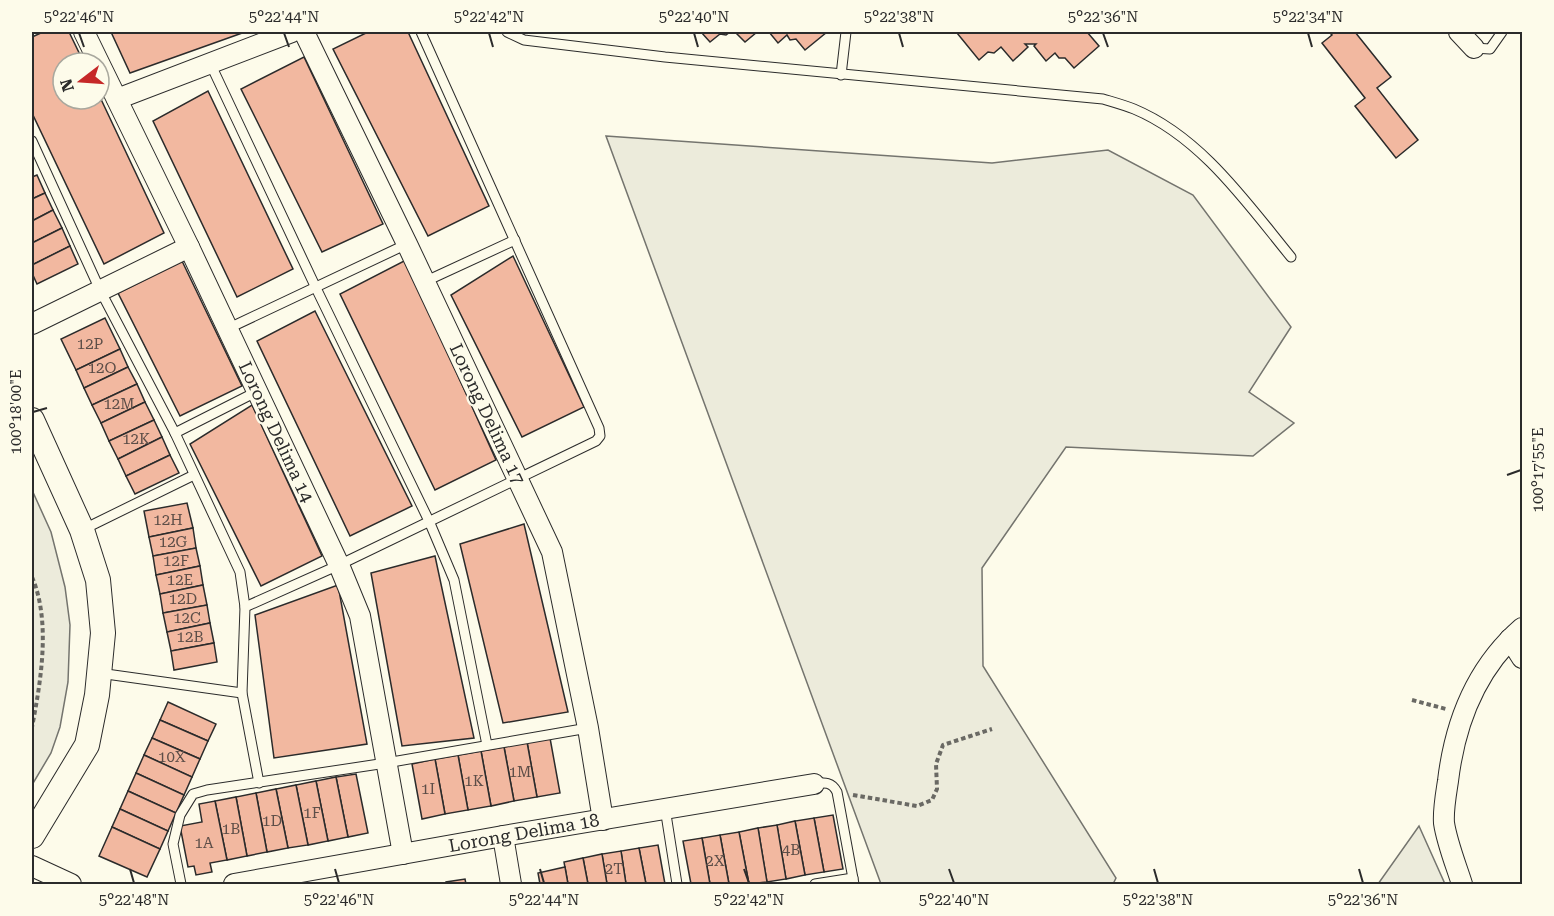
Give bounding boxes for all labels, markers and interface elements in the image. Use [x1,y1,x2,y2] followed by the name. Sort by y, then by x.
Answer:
[44,8,114,26] text: 5°22'46"N
[249,8,319,26] text: 5°22'44"N
[454,8,524,26] text: 5°22'42"N
[659,8,729,26] text: 5°22'40"N
[864,8,934,26] text: 5°22'38"N
[1068,8,1138,26] text: 5°22'36"N
[1273,8,1343,26] text: 5°22'34"N
[51,51,111,111] north arrow
[56,77,78,94] text: N
[77,335,104,353] house number: 12P
[446,340,529,487] street label: Lorong Delima 17
[235,358,318,505] street label: Lorong Delima 14
[88,359,116,377] house number: 12O
[7,369,25,455] text: 100°18'00"E
[103,395,135,413] house number: 12M
[1529,427,1547,513] text: 100°17'55"E
[122,430,150,448] house number: 12K
[153,511,183,529] house number: 12H
[159,533,188,551] house number: 12G
[163,552,189,570] house number: 12F
[167,571,193,589] house number: 12E
[169,590,197,608] house number: 12D
[173,609,201,627] house number: 12C
[177,628,203,646] house number: 12B
[158,748,186,766] house number: 10X
[509,763,531,781] house number: 1M
[464,772,484,790] house number: 1K
[421,780,435,798] house number: 1I
[303,804,321,822] house number: 1F
[447,809,601,856] street label: Lorong Delima 18
[262,812,282,830] house number: 1D
[222,820,240,838] house number: 1B
[195,834,214,852] house number: 1A
[782,841,800,859] house number: 4B
[705,852,725,870] house number: 2X
[605,860,623,878] house number: 2T
[99,891,169,909] text: 5°22'48"N
[304,891,374,909] text: 5°22'46"N
[509,891,579,909] text: 5°22'44"N
[714,891,784,909] text: 5°22'42"N
[919,891,989,909] text: 5°22'40"N
[1123,891,1193,909] text: 5°22'38"N
[1328,891,1398,909] text: 5°22'36"N

